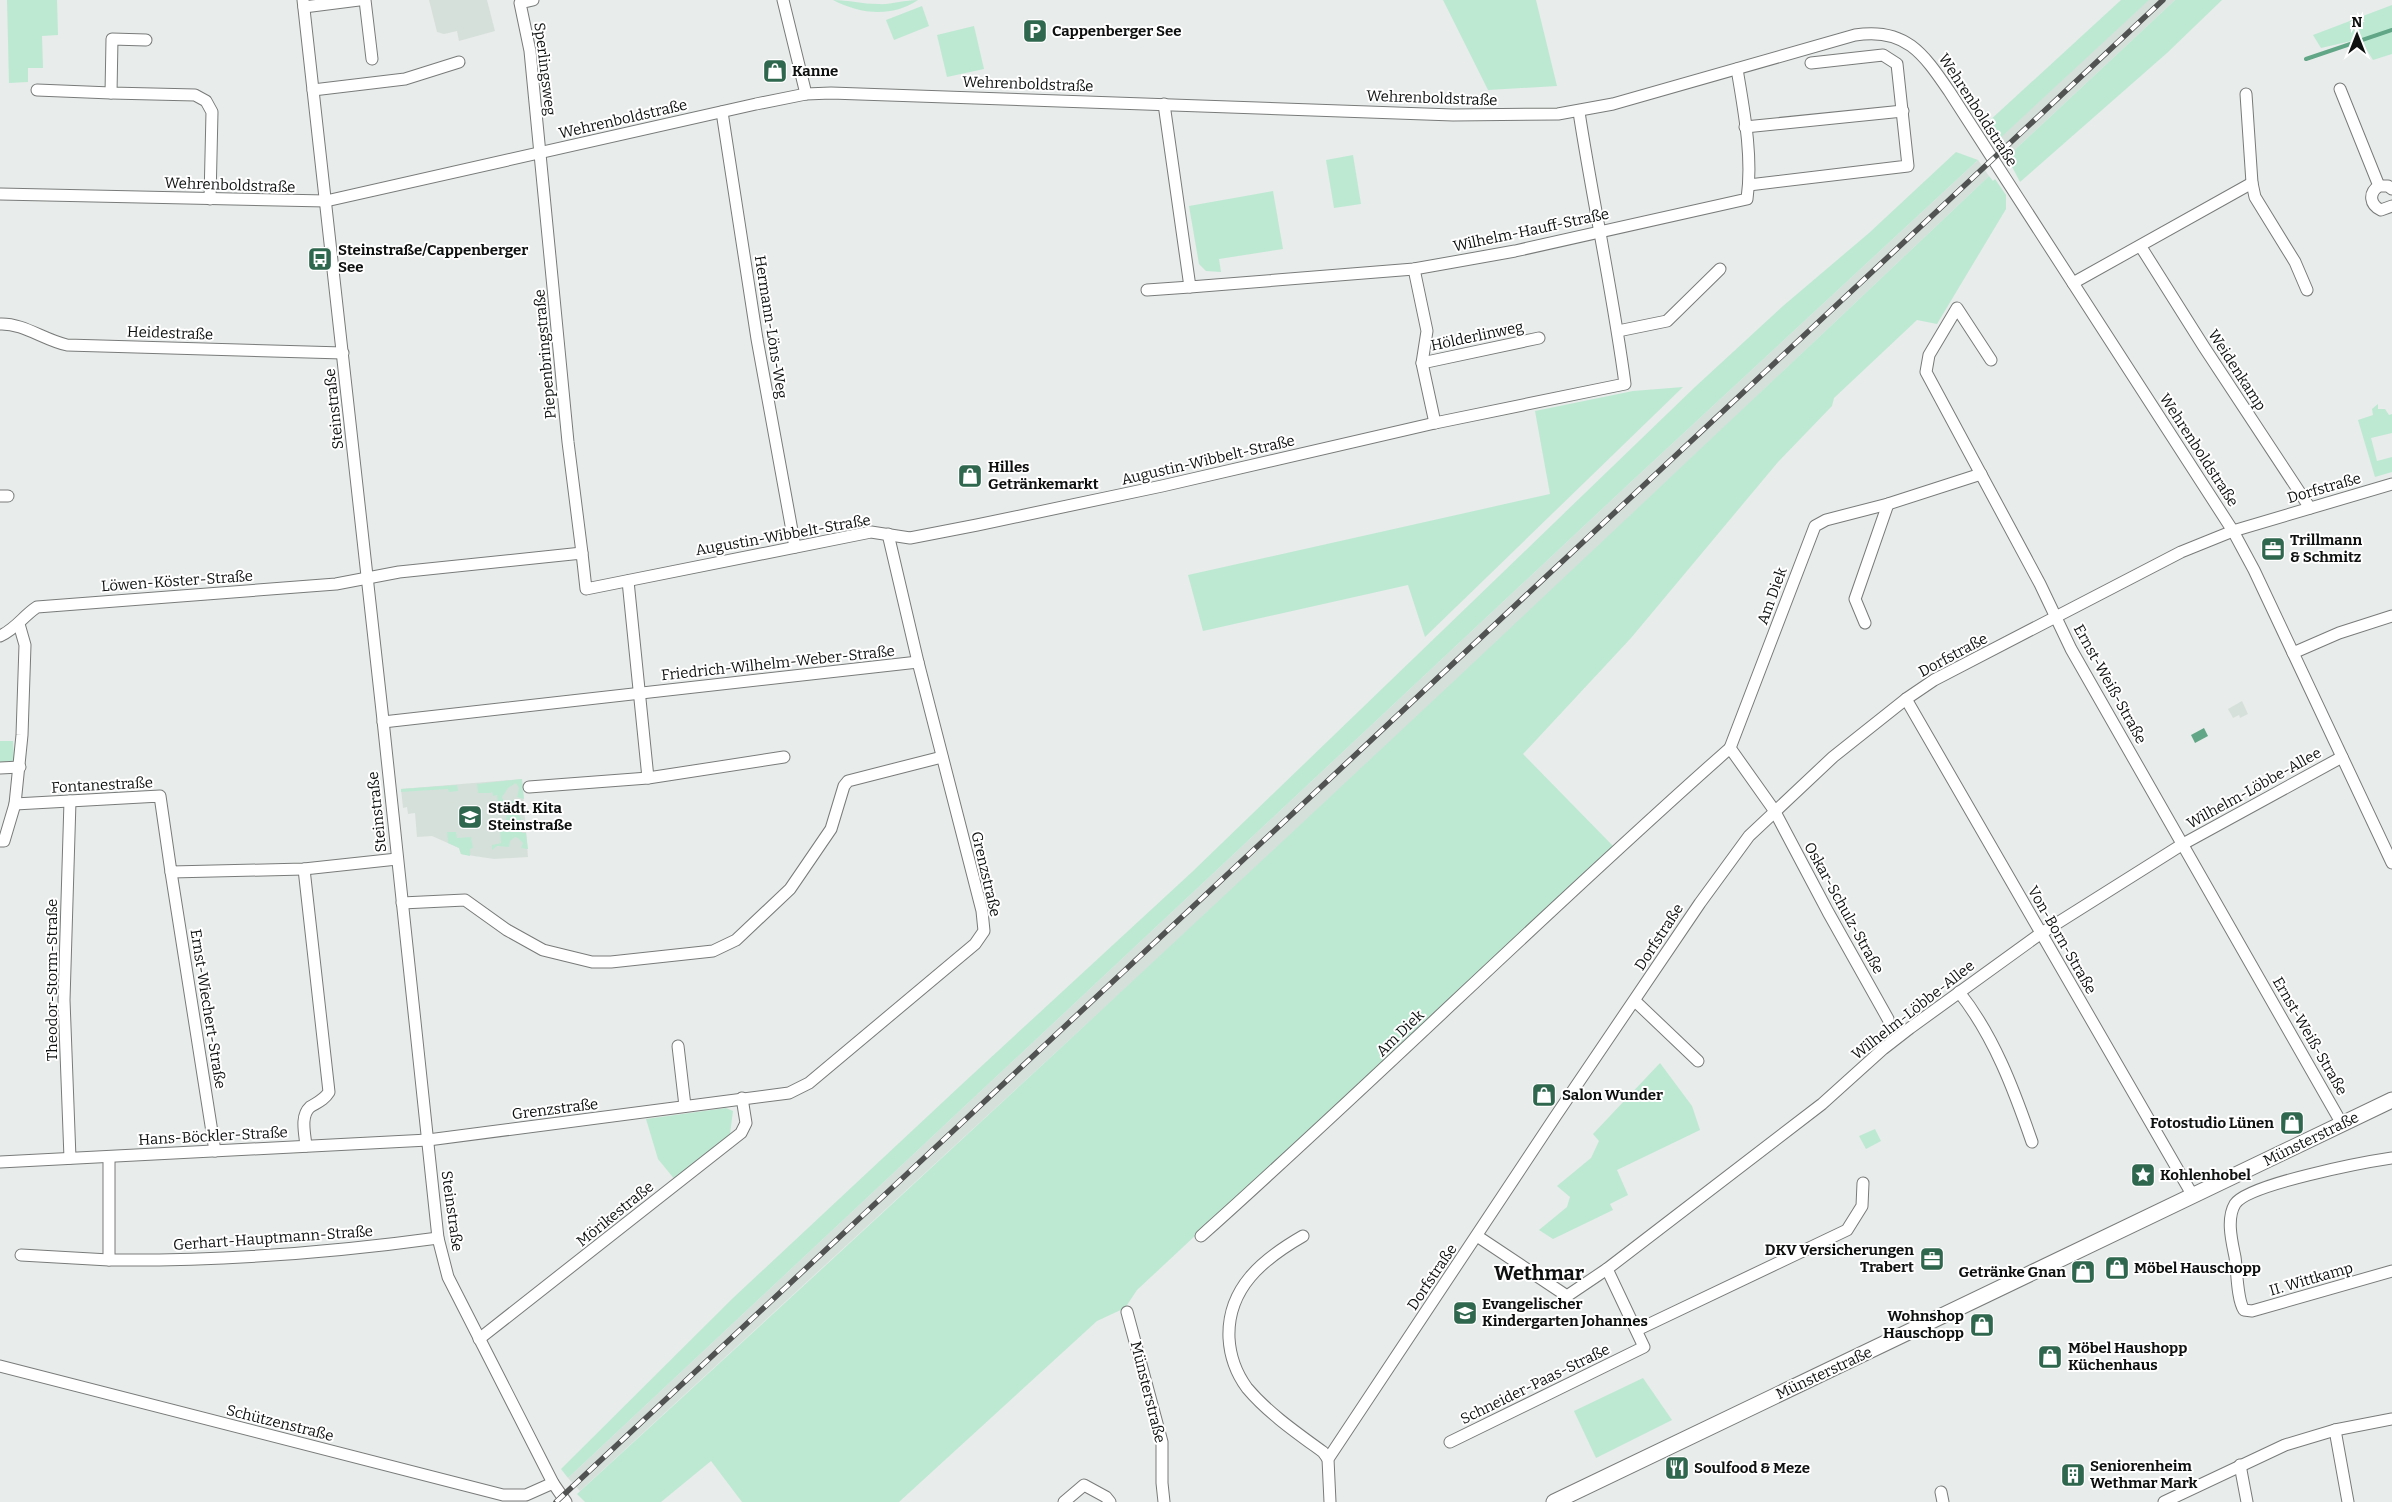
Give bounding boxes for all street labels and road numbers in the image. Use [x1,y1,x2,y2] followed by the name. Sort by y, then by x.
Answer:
[530,21,560,117] street label: Sperlingsweg
[1935,50,2021,170] street label: Wehrenboldstraße
[962,73,1094,95] street label: Wehrenboldstraße
[1366,87,1498,109] street label: Wehrenboldstraße
[557,95,689,143] street label: Wehrenboldstraße
[164,174,296,196] street label: Wehrenboldstraße
[1451,205,1611,255] street label: Wilhelm-Hauff-Straße
[751,254,791,400] street label: Hermann-Löns-Weg
[530,288,560,420] street label: Piepenbringstraße
[1429,317,1525,355] street label: Hölderlinweg
[127,323,213,343] street label: Heidestraße
[2204,326,2270,414] street label: Weidenkamp
[321,368,347,450] street label: Steinstraße
[2156,390,2242,510] street label: Wehrenboldstraße
[1120,431,1296,489] street label: Augustin-Wibbelt-Straße
[2285,469,2363,507] street label: Dorfstraße
[694,511,872,559] street label: Augustin-Wibbelt-Straße
[1753,565,1791,627] street label: Am Diek
[101,567,253,595] street label: Löwen-Köster-Straße
[2070,621,2150,747] street label: Ernst-Weiß-Straße
[1915,629,1991,681] street label: Dorfstraße
[660,642,896,684] street label: Friedrich-Wilhelm-Weber-Straße
[2184,744,2324,832] street label: Wilhelm-Löbbe-Allee
[364,771,390,853] street label: Steinstraße
[51,773,153,797] street label: Fontanestraße
[967,830,1005,918] street label: Grenzstraße
[1800,839,1888,977] street label: Oskar-Schulz-Straße
[2024,883,2100,997] street label: Von-Born-Straße
[43,899,61,1061] street label: Theodor-Storm-Straße
[1631,900,1687,974] street label: Dorfstraße
[186,928,230,1090] street label: Ernst-Wiechert-Straße
[1848,956,1978,1064] street label: Wilhelm-Löbbe-Allee
[2269,974,2351,1098] street label: Ernst-Weiß-Straße
[1372,1006,1428,1060] street label: Am Diek
[511,1095,599,1123] street label: Grenzstraße
[2260,1108,2362,1170] street label: Münsterstraße
[138,1123,288,1149] street label: Hans-Böckler-Straße
[437,1170,467,1252] street label: Steinstraße
[573,1178,657,1250] street label: Mörikestraße
[172,1222,374,1254] street label: Gerhart-Hauptmann-Straße
[1403,1241,1461,1313] street label: Dorfstraße
[2267,1258,2355,1300] street label: II. Wittkamp
[1127,1339,1169,1445] street label: Münsterstraße
[1457,1340,1613,1428] street label: Schneider-Paas-Straße
[1773,1343,1875,1403] street label: Münsterstraße
[224,1401,336,1445] street label: Schützenstraße

